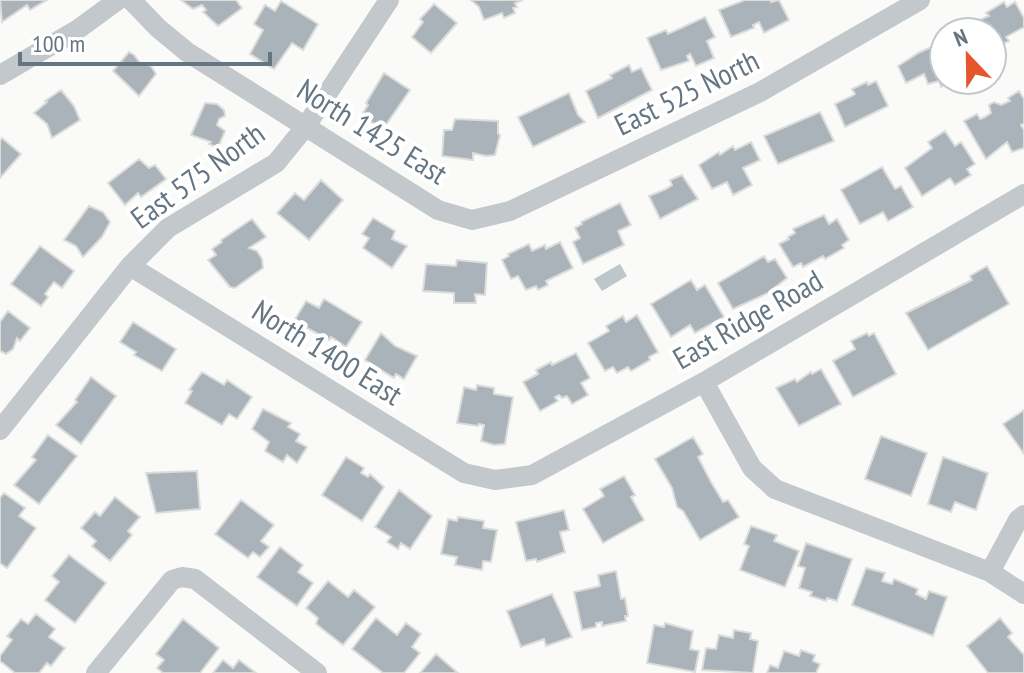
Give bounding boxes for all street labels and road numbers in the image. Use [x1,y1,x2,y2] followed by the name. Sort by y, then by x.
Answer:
[608,40,765,143] street label: East 525 North
[291,69,456,193] street label: North 1425 East
[123,113,272,236] street label: East 575 North
[665,260,829,377] street label: East Ridge Road
[246,290,411,414] street label: North 1400 East

